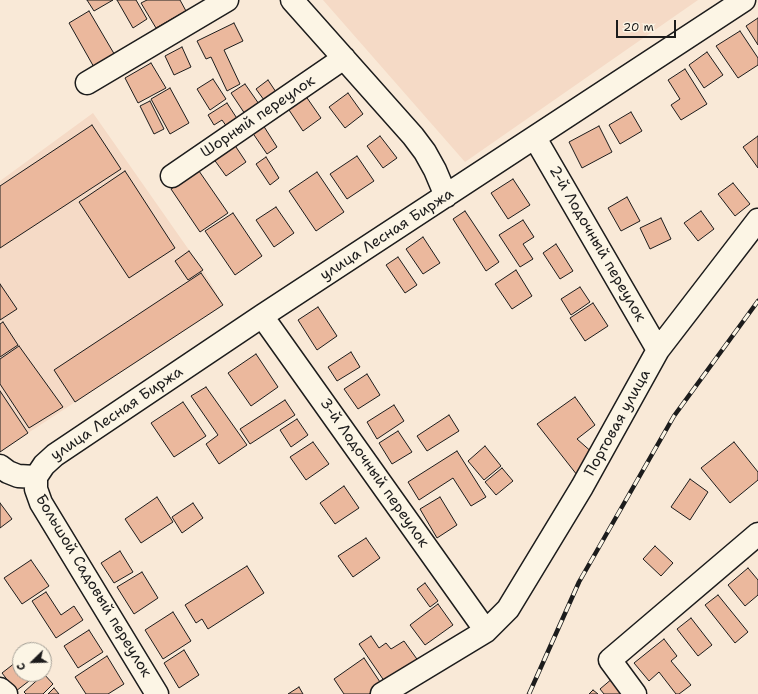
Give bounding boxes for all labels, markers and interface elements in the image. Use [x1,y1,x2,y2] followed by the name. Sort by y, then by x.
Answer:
[618,12,678,38] scale bar
[623,19,654,35] text: 20 m
[197,72,319,162] street label: Шорный переулок
[545,163,649,325] street label: 2-й Лодочный переулок
[317,185,457,285] street label: улица Лесная Биржа
[48,363,186,465] street label: улица Лесная Биржа
[581,367,655,479] street label: Портовая улица
[316,395,432,551] street label: 3-й Лодочный переулок
[31,491,155,681] street label: Большой Садовый переулок
[12,642,52,682] north arrow
[13,660,30,673] text: С

